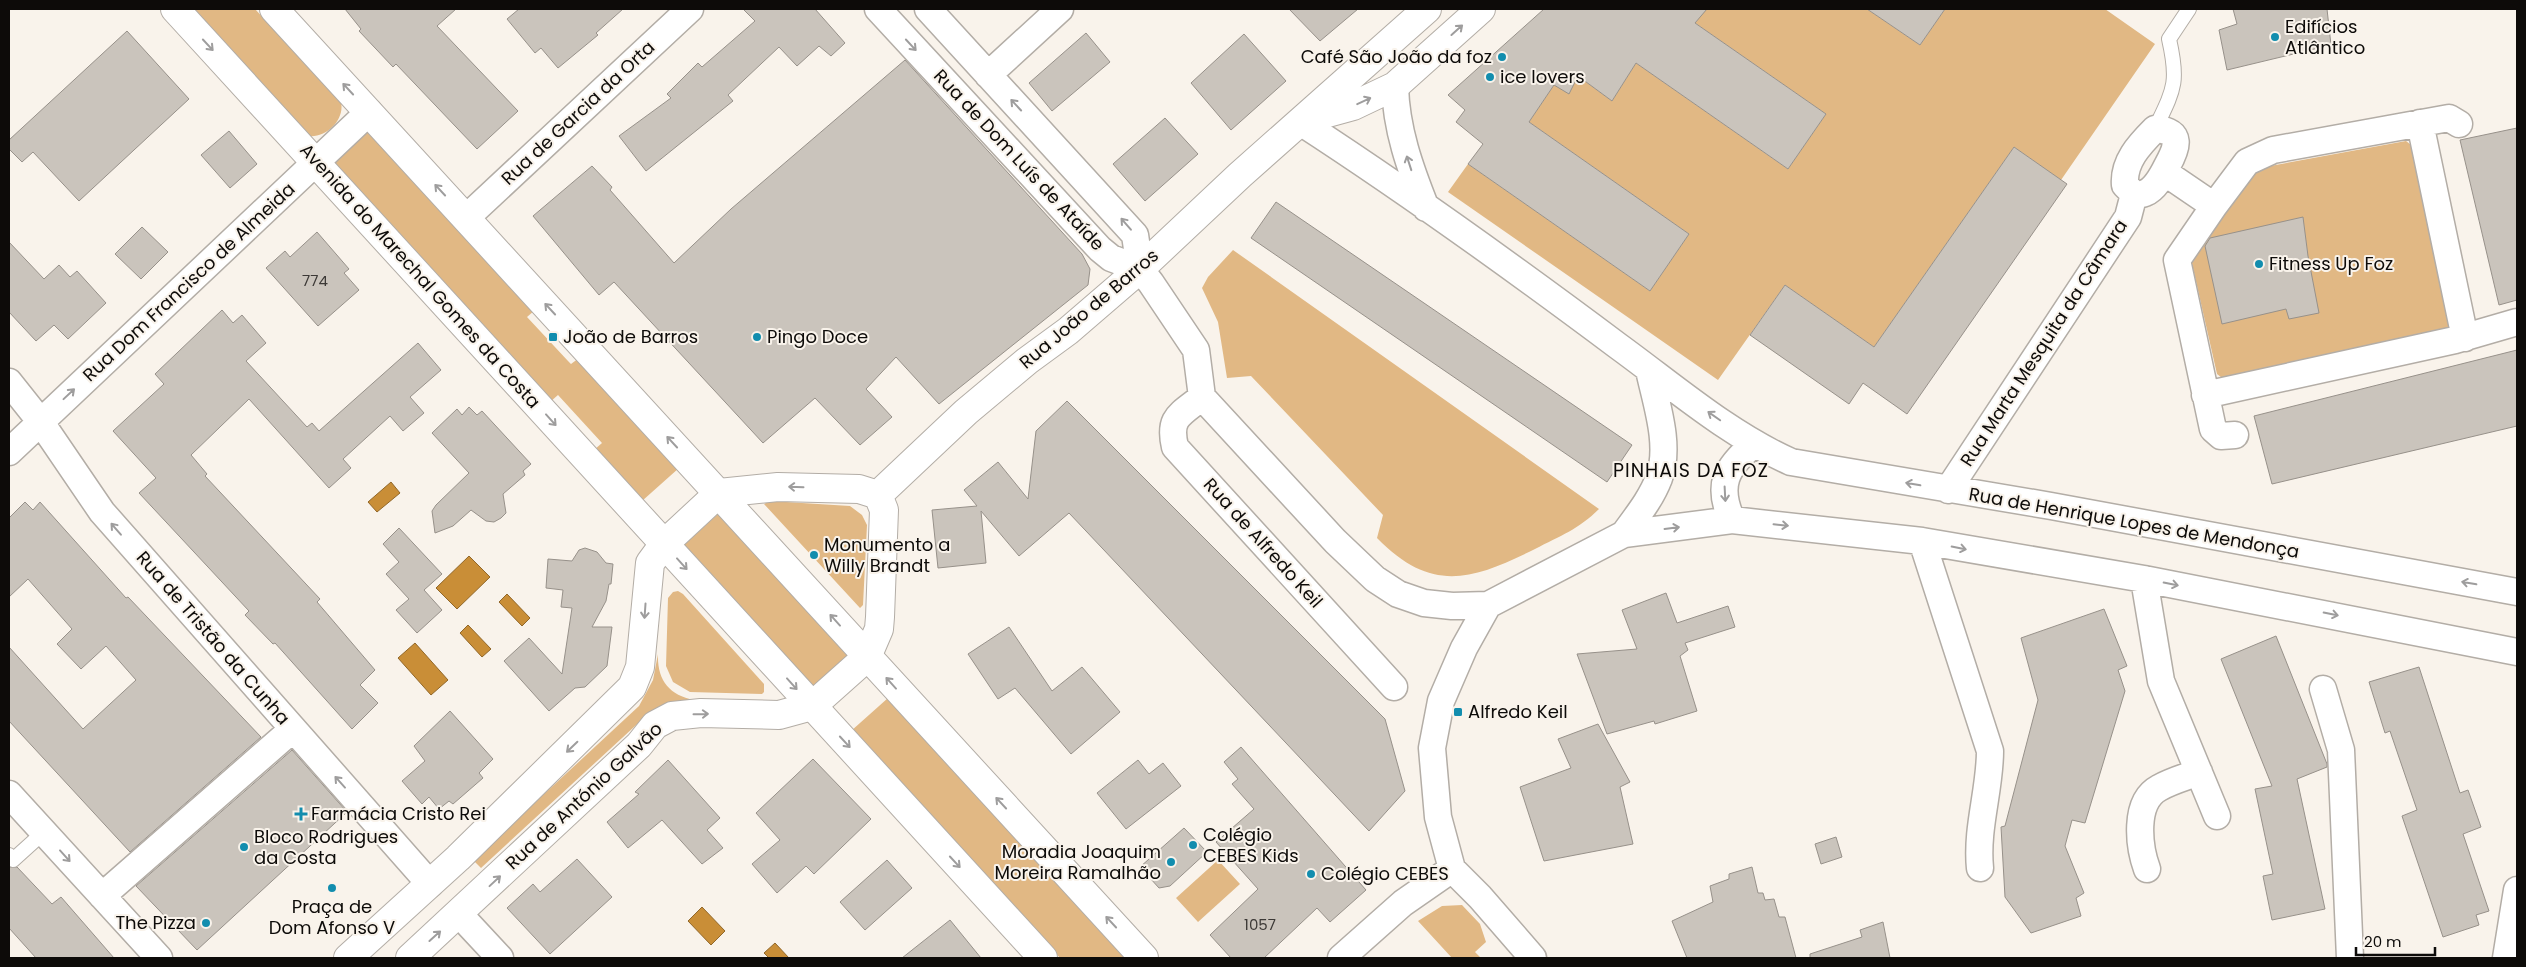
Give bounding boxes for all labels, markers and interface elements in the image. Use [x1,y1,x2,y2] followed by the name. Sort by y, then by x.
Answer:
[2285,14,2365,60] place label: Edifícios Atlântico
[1451,24,1464,36] one-way arrow
[2269,31,2281,43] marker: Edifícios Atlântico
[495,35,660,190] street label: Rua de Garcia da Orta
[202,38,214,51] one-way arrow
[905,38,917,51] one-way arrow
[1301,44,1492,69] place label: Café São João da foz
[1496,51,1508,63] marker: Café São João da foz
[928,63,1110,256] street label: Rua de Dom Luís de Ataíde
[1500,64,1585,89] place label: ice lovers
[1484,71,1496,83] marker: ice lovers
[342,82,354,95] one-way arrow
[1356,95,1371,105] one-way arrow
[1010,98,1022,111] one-way arrow
[294,138,546,414] street label: Avenida do Marechal Gomes da Costa
[1403,155,1413,171] one-way arrow
[77,176,300,387] street label: Rua Dom Francisco de Almeida
[434,183,446,196] one-way arrow
[1954,214,2133,471] street label: Rua Marta Mesquita da Câmara
[1120,218,1131,231] one-way arrow
[1014,243,1164,374] street label: Rua João de Barros
[2269,251,2393,276] place label: Fitness Up Foz
[2253,258,2265,270] marker: Fitness Up Foz
[302,270,328,291] house number: 774
[544,303,556,316] one-way arrow
[563,324,698,349] place label: João de Barros
[767,324,868,349] place label: Pingo Doce
[547,331,559,343] marker: João de Barros
[751,331,763,343] marker: Pingo Doce
[63,388,75,400] one-way arrow
[1707,411,1721,421] one-way arrow
[545,414,557,427] one-way arrow
[666,435,678,448] one-way arrow
[1613,457,1769,484] district label: PINHAIS DA FOZ
[1198,472,1329,613] street label: Rua de Alfredo Keil
[1906,478,1922,488] one-way arrow
[1967,481,2301,564] street label: Rua de Henrique Lopes de Mendonça
[788,482,804,492] one-way arrow
[1720,486,1730,502] one-way arrow
[1772,520,1788,530] one-way arrow
[110,522,122,535] one-way arrow
[1664,522,1680,532] one-way arrow
[824,532,950,578] place label: Monumento a Willy Brandt
[1951,544,1967,553] one-way arrow
[131,545,296,730] street label: Rua de Tristão da Cunha
[808,549,820,561] marker: Monumento a Willy Brandt
[676,557,688,570] one-way arrow
[2462,578,2478,588] one-way arrow
[2163,579,2179,589] one-way arrow
[640,603,649,619] one-way arrow
[2322,610,2338,620] one-way arrow
[829,614,840,627] one-way arrow
[885,676,897,689] one-way arrow
[786,677,798,690] one-way arrow
[1468,699,1568,724] place label: Alfredo Keil
[1452,706,1464,718] marker: Alfredo Keil
[692,709,709,719] one-way arrow
[500,716,668,875] street label: Rua de António Galvão
[839,736,851,749] one-way arrow
[566,741,579,753] one-way arrow
[334,775,346,788] one-way arrow
[995,796,1007,809] one-way arrow
[311,801,486,826] place label: Farmácia Cristo Rei
[295,808,307,820] marker: Farmácia Cristo Rei
[1203,822,1299,868] place label: Colégio CEBES Kids
[254,824,398,870] place label: Bloco Rodrigues da Costa
[995,839,1161,885] place label: Moradia Joaquim Moreira Ramalhão
[1187,839,1199,851] marker: Colégio CEBES Kids
[238,841,250,853] marker: Bloco Rodrigues da Costa
[59,849,71,862] one-way arrow
[949,856,961,869] one-way arrow
[1165,856,1177,868] marker: Moradia Joaquim Moreira Ramalhão
[1321,861,1449,886] place label: Colégio CEBES
[1305,868,1317,880] marker: Colégio CEBES
[489,875,501,887] one-way arrow
[326,882,338,894] marker: Praça de Dom Afonso V
[269,894,395,940] place label: Praça de Dom Afonso V
[115,910,196,935] place label: The Pizza
[1244,914,1276,935] house number: 1057
[1105,916,1117,929] one-way arrow
[200,917,212,929] marker: The Pizza
[2356,924,2435,956] scale bar
[428,930,441,942] one-way arrow
[2364,931,2402,952] text: 20 m

